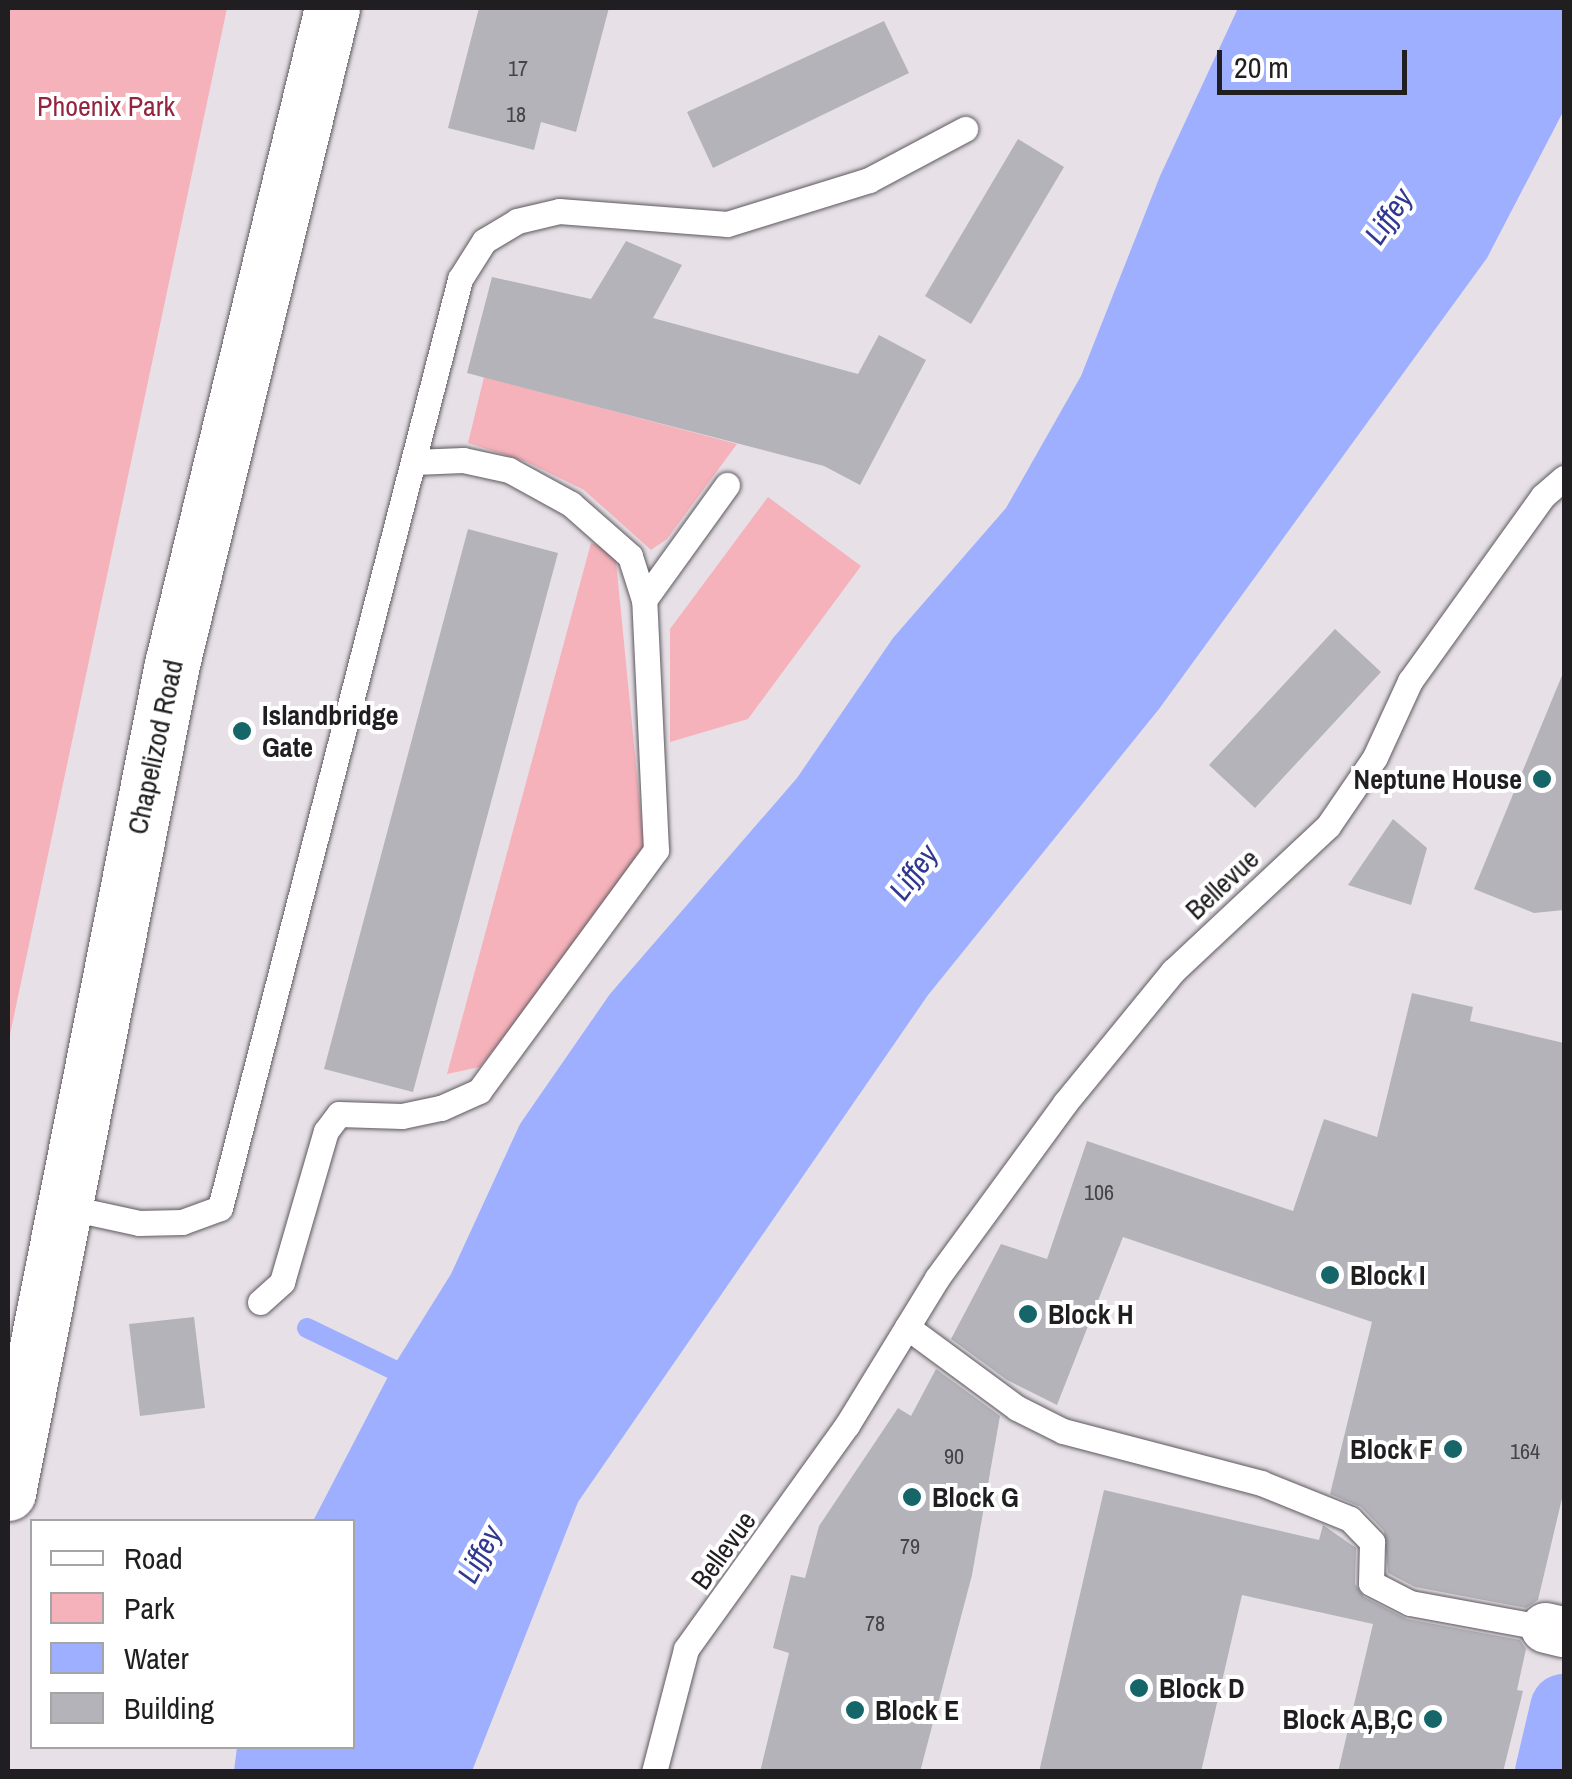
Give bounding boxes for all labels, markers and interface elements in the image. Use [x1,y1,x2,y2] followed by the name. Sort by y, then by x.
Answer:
[1222,30,1412,92] scale bar
[1234,47,1289,87] text: 20 m
[508,56,528,82] house number: 17
[37,89,175,123] park label: Phoenix Park
[506,102,526,128] house number: 18
[1356,181,1420,251] water label: Liffey
[120,657,190,837] street label: Chapelizod Road
[262,698,399,764] place label: Islandbridge Gate
[231,720,253,742] marker: Islandbridge Gate
[1354,762,1522,796] place label: Neptune House
[1531,768,1553,790] marker: Neptune House
[881,837,945,907] water label: Liffey
[1178,842,1266,926] street label: Bellevue
[1084,1180,1114,1206] house number: 106
[1350,1258,1425,1292] place label: Block I
[1319,1264,1341,1286] marker: Block I
[1048,1297,1133,1331] place label: Block H
[1017,1303,1039,1325] marker: Block H
[1350,1432,1433,1466] place label: Block F
[1442,1438,1464,1460] marker: Block F
[1510,1439,1540,1465] house number: 164
[944,1444,964,1470] house number: 90
[932,1480,1019,1514] place label: Block G
[901,1486,923,1508] marker: Block G
[684,1505,762,1595] street label: Bellevue
[30,1519,355,1749] legend
[449,1519,509,1589] water label: Liffey
[900,1534,920,1560] house number: 79
[124,1538,183,1578] text: Road
[124,1588,175,1628] text: Park
[865,1611,885,1637] house number: 78
[124,1638,189,1678] text: Water
[1159,1671,1244,1705] place label: Block D
[1128,1677,1150,1699] marker: Block D
[124,1688,214,1728] text: Building
[875,1693,959,1727] place label: Block E
[844,1699,866,1721] marker: Block E
[1282,1702,1413,1736] place label: Block A,B,C
[1422,1708,1444,1730] marker: Block A,B,C

